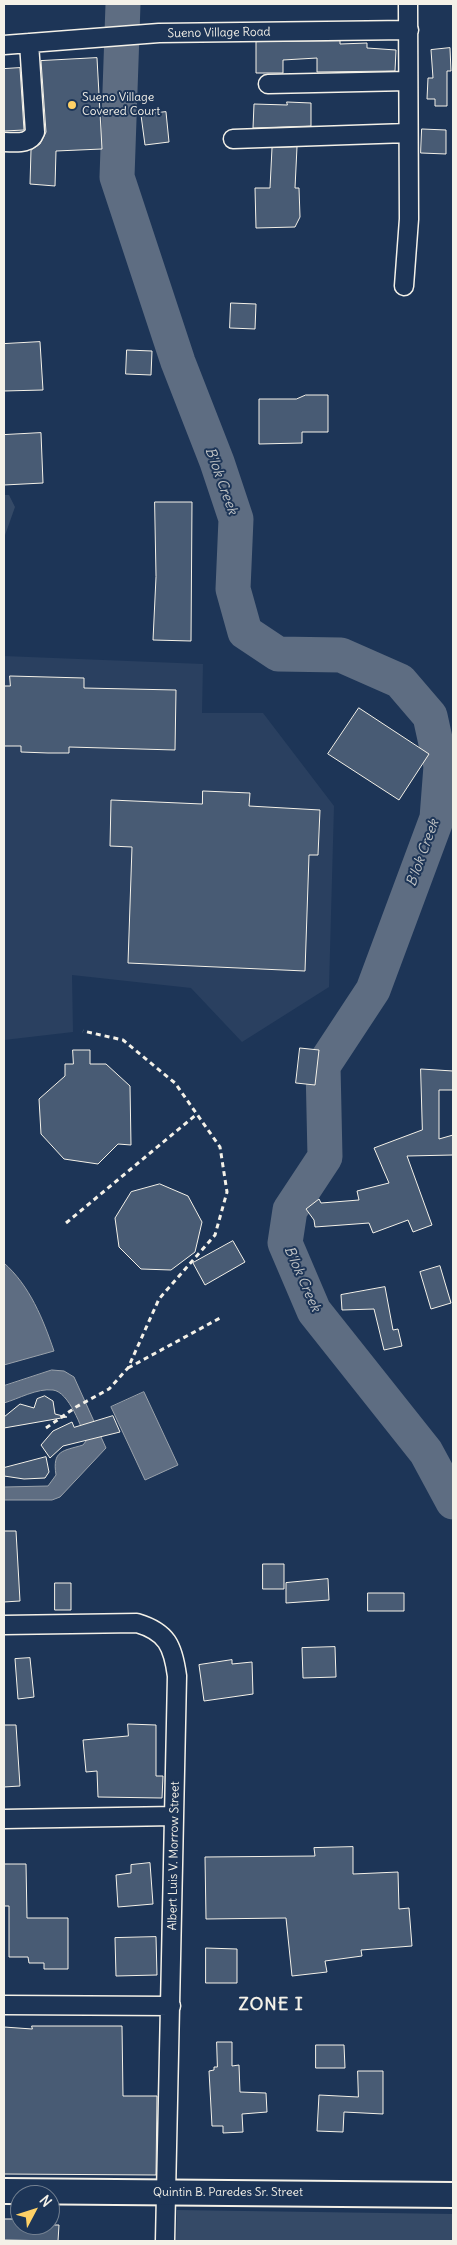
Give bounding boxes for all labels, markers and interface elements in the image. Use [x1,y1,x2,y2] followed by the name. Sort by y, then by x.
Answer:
[167,25,271,41] street label: Sueno Village Road
[82,91,160,119] place label: Sueno Village Covered Court
[66,99,78,111] marker: Sueno Village Covered Court
[201,445,241,517] water label: B'lok Creek
[403,817,443,889] water label: B'lok Creek
[280,1244,324,1314] water label: B'lok Creek
[166,1781,182,1931] street label: Albert Luis V. Morrow Street
[238,1994,304,2016] district label: ZONE I
[10,2185,60,2235] north arrow
[153,2186,303,2200] street label: Quintin B. Paredes Sr. Street
[36,2192,56,2210] text: N

